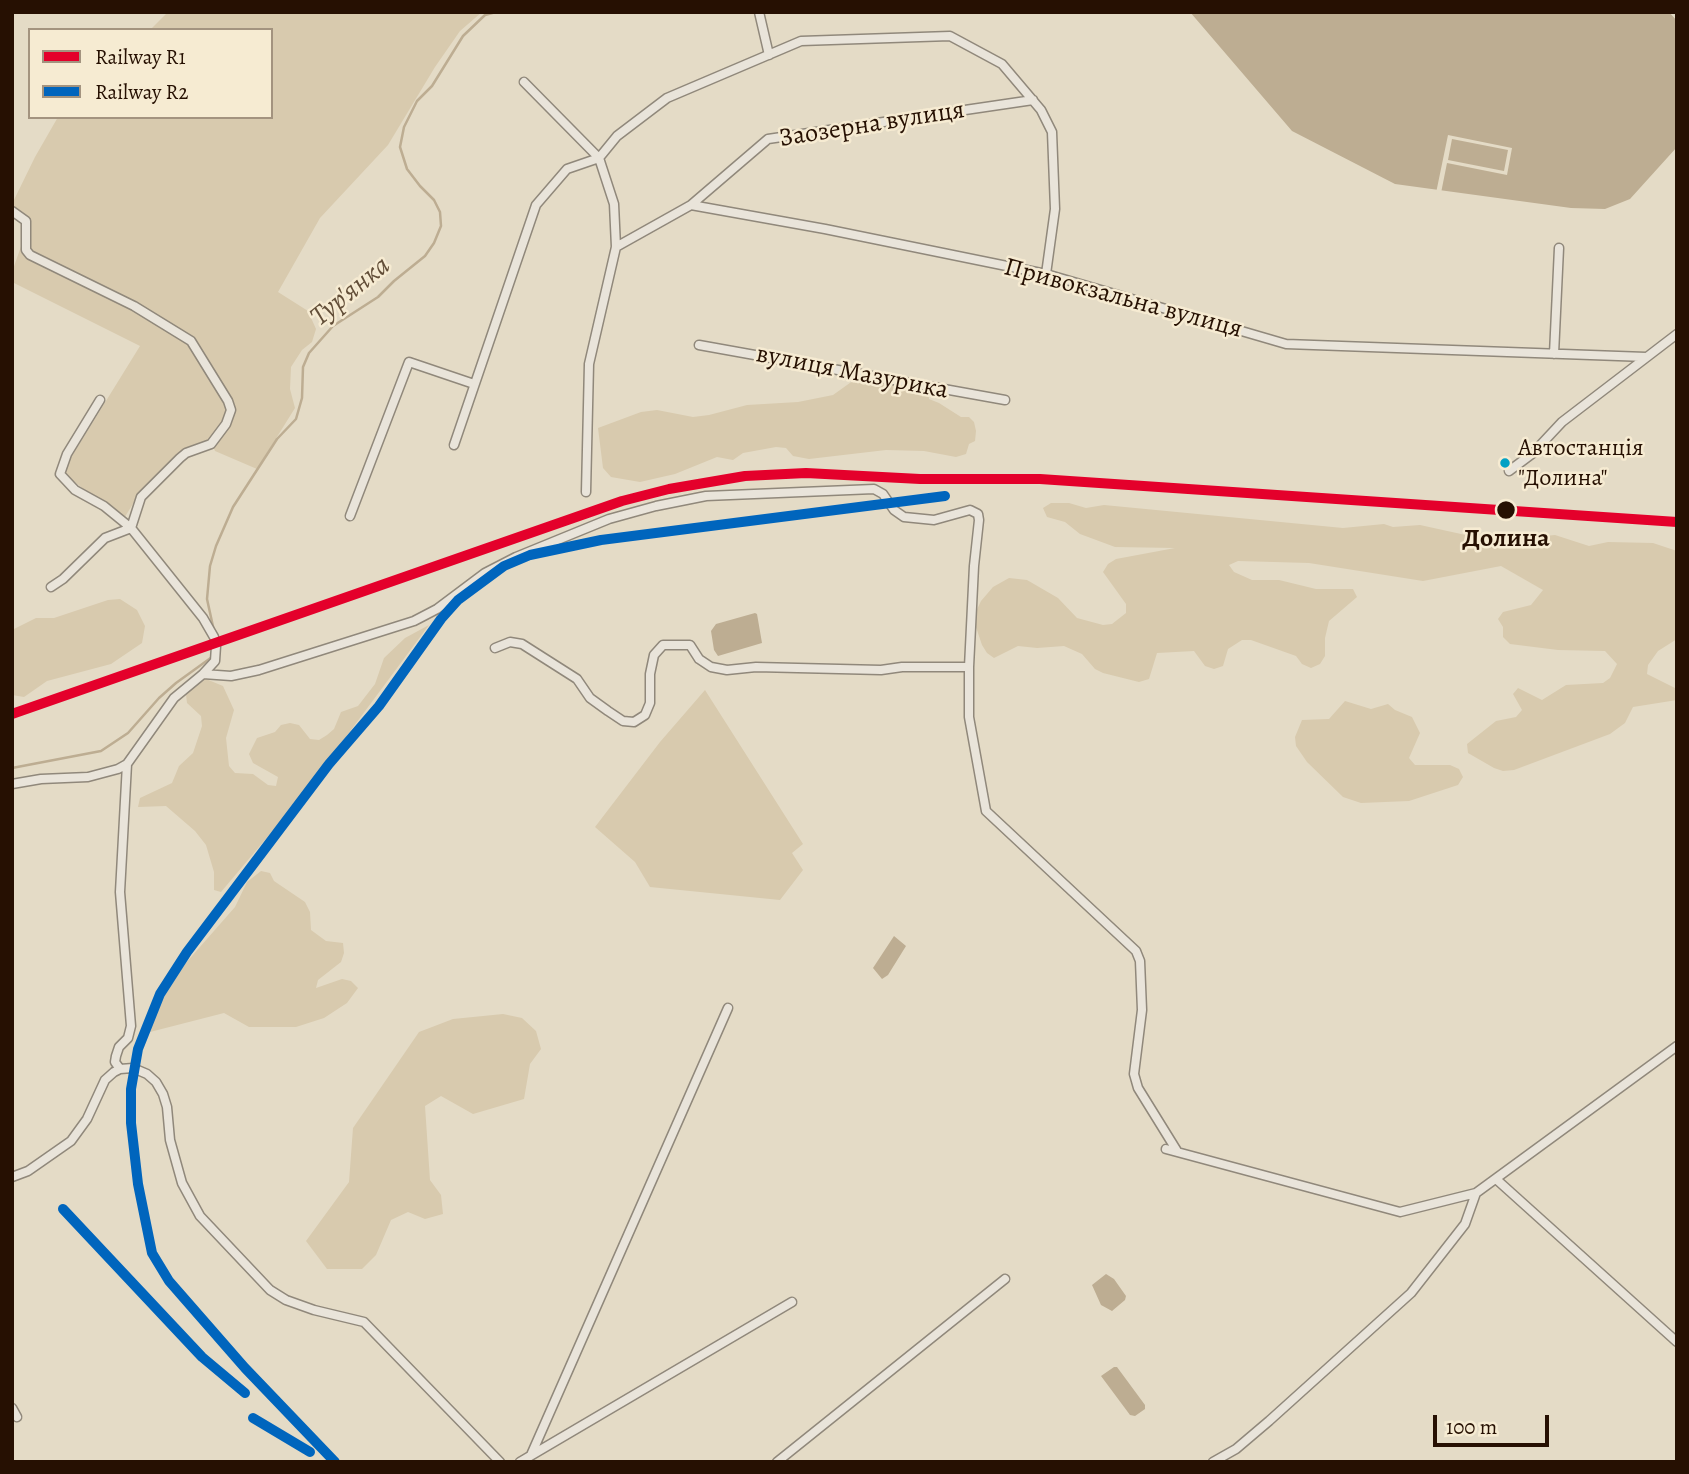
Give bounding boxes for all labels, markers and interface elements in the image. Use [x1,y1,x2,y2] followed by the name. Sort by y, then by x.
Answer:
[28,28,273,119] legend
[95,43,186,71] text: Railway R1
[95,78,188,106] text: Railway R2
[777,95,967,155] street label: Заозерна вулиця
[304,250,398,334] water label: Тур'янка
[1000,252,1246,346] street label: Привокзальна вулиця
[753,339,951,407] street label: вулиця Мазурика
[1518,435,1644,491] place label: Автостанція "Долина"
[1498,456,1512,470] marker: Автостанція "Долина"
[1495,499,1517,521] marker: Долина
[1462,524,1550,556] place label: Долина
[1437,1400,1552,1444] scale bar
[1446,1413,1497,1441] text: 100 m

